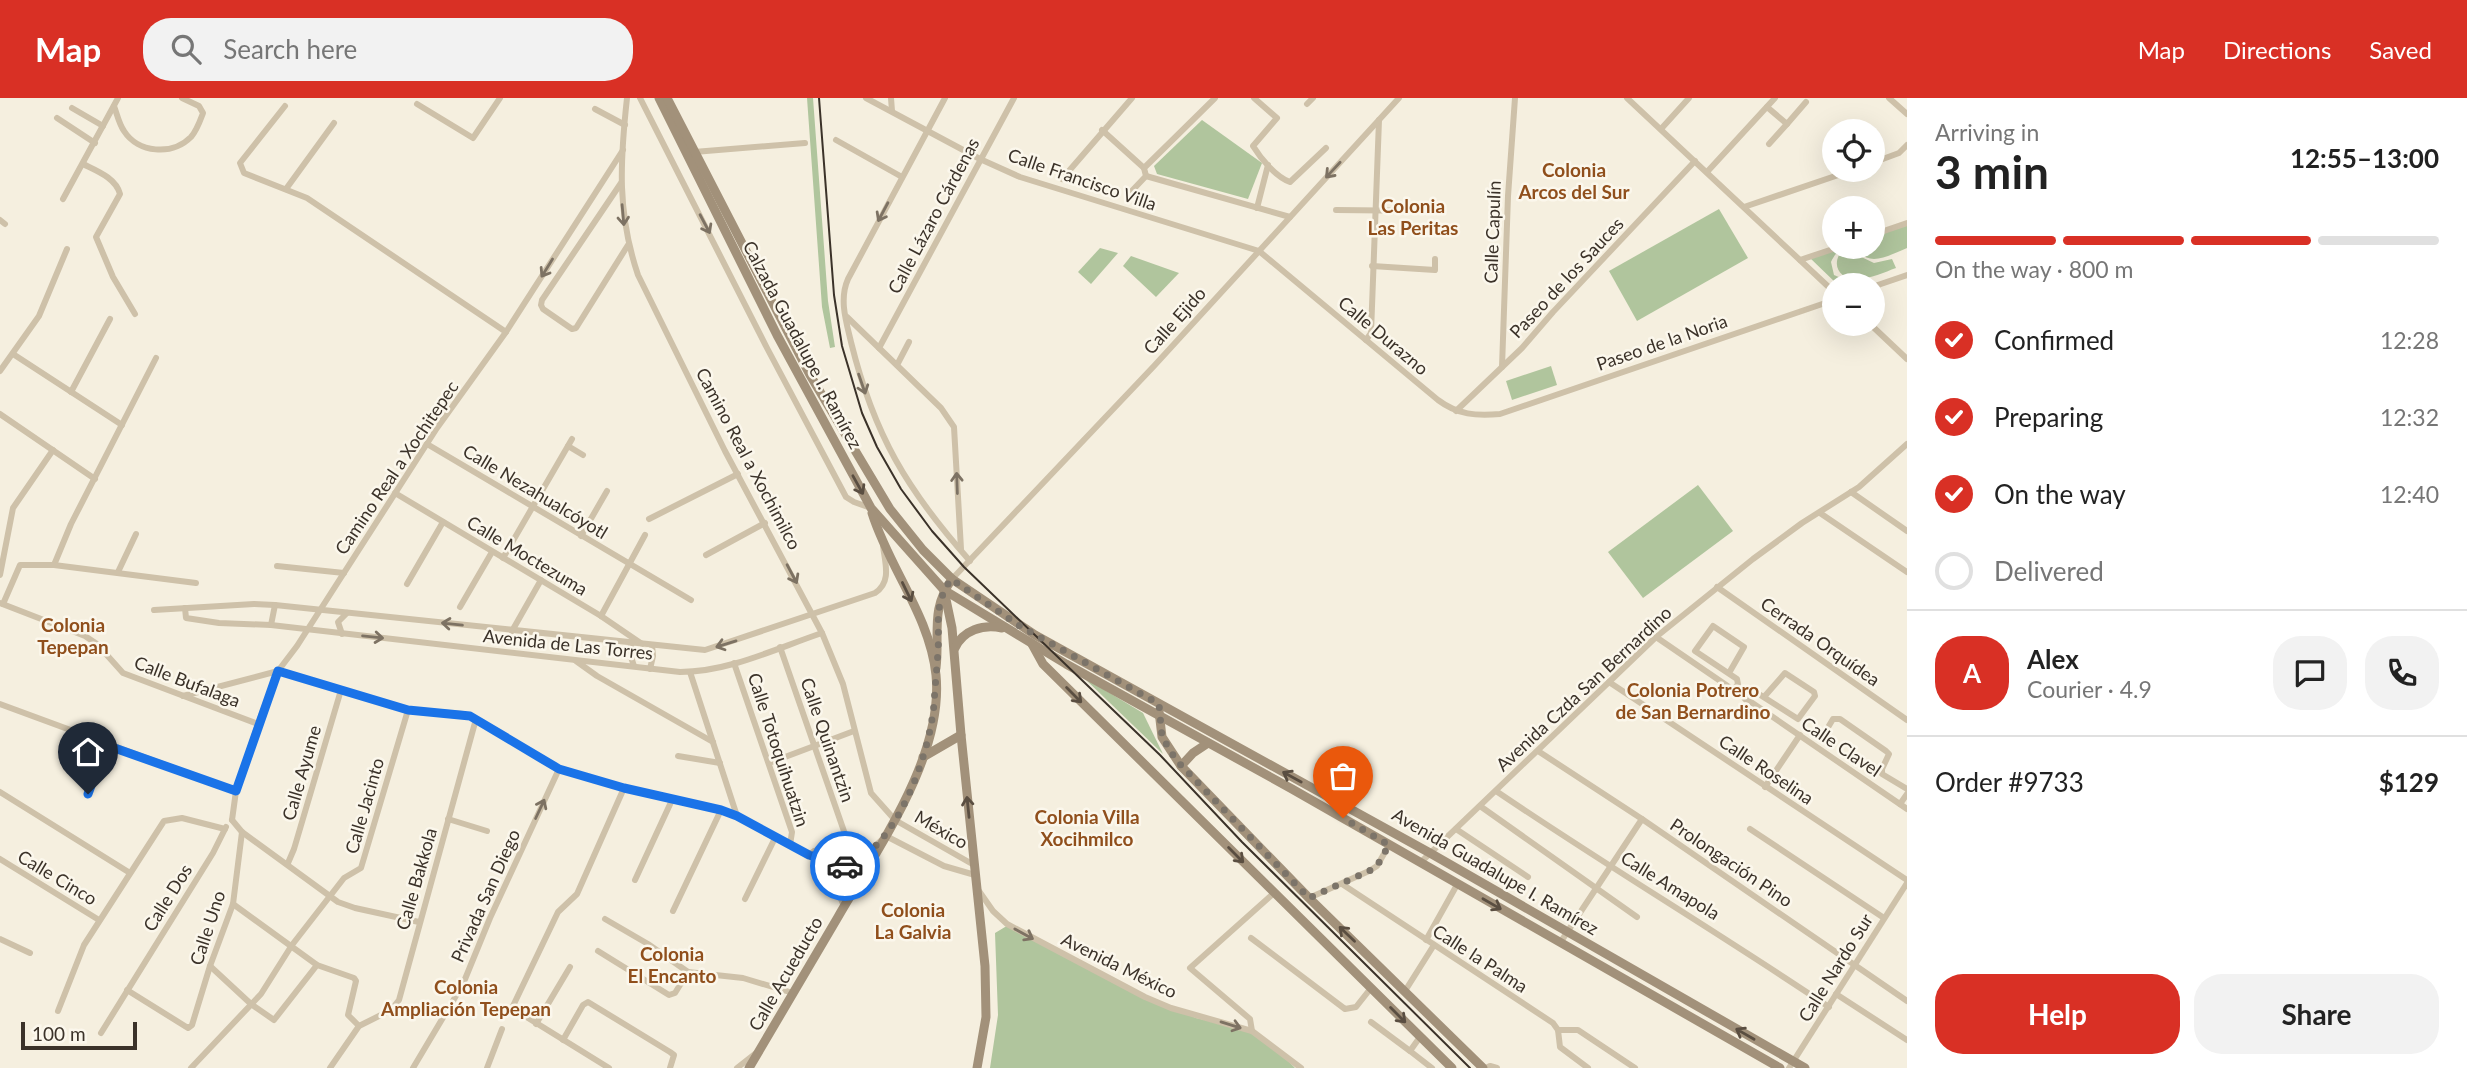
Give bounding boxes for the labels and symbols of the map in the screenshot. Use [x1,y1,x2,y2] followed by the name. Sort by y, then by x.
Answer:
[883,134,984,297] street label: Calle Lázaro Cárdenas
[1005,143,1159,215] street label: Calle Francisco Villa
[1517,158,1630,203] district label: Colonia Arcos del Sur
[1325,161,1341,179] one-way arrow
[1479,180,1505,284] street label: Calle Capulín
[1368,194,1458,239] district label: Colonia Las Peritas
[876,202,890,222] one-way arrow
[617,203,630,226] one-way arrow
[1505,212,1628,342] street label: Paseo de los Sauces
[699,213,712,234] one-way arrow
[739,237,867,452] street label: Calzada Guadalupe I. Ramírez
[540,258,554,278] one-way arrow
[1138,282,1210,358] street label: Calle Ejido
[1334,291,1433,379] street label: Calle Durazno
[1593,309,1730,375] street label: Paseo de la Noria
[692,364,806,553] street label: Camino Real a Xochimilco
[857,372,869,394] one-way arrow
[330,376,463,558] street label: Camino Real a Xochitepec
[459,439,612,543] street label: Calle Nezahualcóyotl
[950,471,964,494] one-way arrow
[852,474,866,495] one-way arrow
[463,511,592,600] street label: Calle Moctezuma
[786,564,800,584] one-way arrow
[901,581,915,602] one-way arrow
[1757,592,1884,690] street label: Cerrada Orquídea
[1491,601,1676,776] street label: Avenida Czda San Bernardino
[37,613,109,658] district label: Colonia Tepepan
[441,618,464,631] one-way arrow
[482,624,654,664] street label: Avenida de Las Torres
[361,631,384,644] one-way arrow
[715,638,737,651] one-way arrow
[131,651,243,711] street label: Calle Bufalaga
[744,670,814,829] street label: Calle Totoquihuatzin
[796,675,860,805] street label: Calle Quinantzin
[1616,678,1771,723] district label: Colonia Potrero de San Bernardino
[1066,686,1083,703] one-way arrow
[1798,711,1886,781] street label: Calle Clavel
[58,722,118,794] pin
[277,723,325,823] street label: Calle Ayume
[1715,729,1818,809] street label: Calle Roselina
[1313,746,1373,818] pin
[340,755,388,856] street label: Calle Jacinto
[1282,770,1303,783] one-way arrow
[961,796,974,819] one-way arrow
[534,799,547,821] one-way arrow
[1388,803,1603,939] street label: Avenida Guadalupe I. Ramírez
[911,805,972,853] street label: México
[1034,805,1140,850] district label: Colonia Villa Xocihmilco
[1666,813,1797,911] street label: Prolongación Pino
[391,825,441,932] street label: Calle Bakkola
[446,826,524,965] street label: Privada San Diego
[810,831,880,901] courier
[14,845,101,909] street label: Calle Cinco
[1227,846,1244,863] one-way arrow
[1617,846,1724,924] street label: Calle Amapola
[138,860,196,935] street label: Calle Dos
[185,888,229,968] street label: Calle Uno
[1482,897,1502,911] one-way arrow
[875,898,951,943] district label: Colonia La Galvia
[1793,909,1877,1026] street label: Calle Nardo Sur
[744,912,827,1035] street label: Calle Acueducto
[1429,919,1532,997] street label: Calle la Palma
[1339,926,1356,943] one-way arrow
[1013,927,1034,941] one-way arrow
[1058,928,1181,1003] street label: Avenida México
[628,942,717,987] district label: Colonia El Encanto
[380,975,551,1020] district label: Colonia Ampliación Tepepan
[1389,1006,1406,1023] one-way arrow
[21,1019,136,1051] scale bar
[1220,1019,1242,1032] one-way arrow
[1736,1027,1756,1041] one-way arrow

